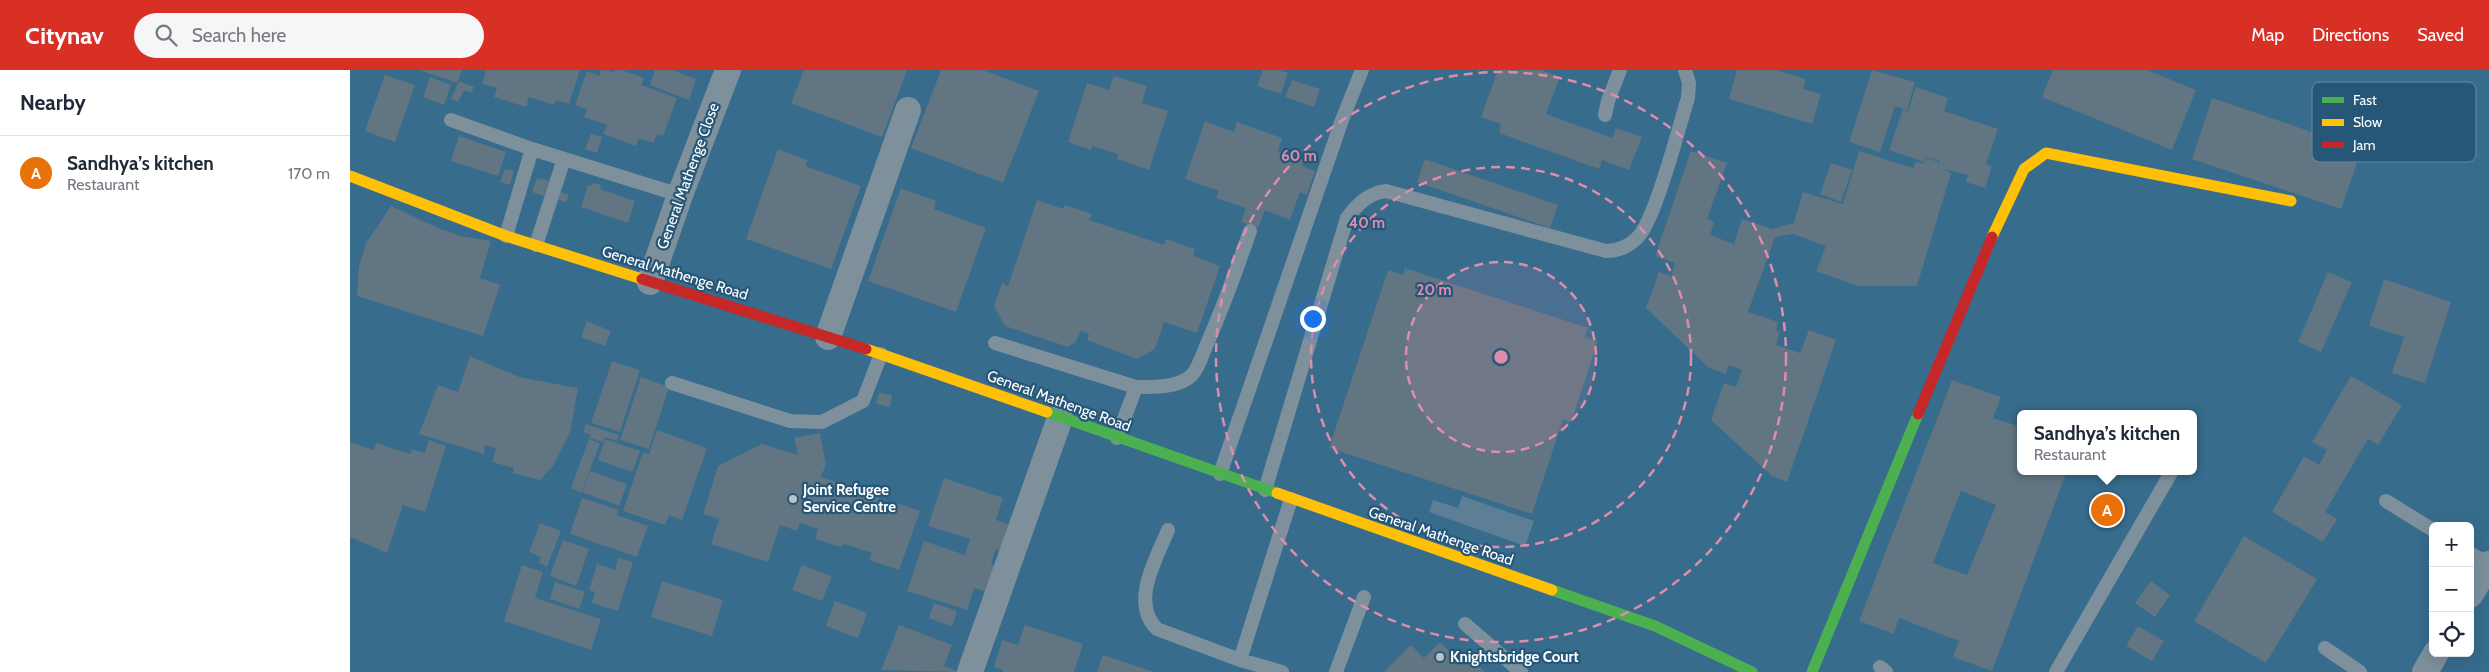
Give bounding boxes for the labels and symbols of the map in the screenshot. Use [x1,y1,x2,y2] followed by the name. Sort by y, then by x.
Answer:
[2312,82,2476,162] legend
[2353,91,2377,109] text: Fast
[653,100,723,252] street label: General Mathenge Close
[2353,113,2382,131] text: Slow
[2352,136,2375,154] text: Jam
[1281,147,1317,165] text: 60 m
[1349,214,1385,232] text: 40 m
[600,242,750,304] street label: General Mathenge Road
[1417,281,1451,299] text: 20 m
[1300,306,1326,332] your location
[1492,348,1510,366] centre of rings
[985,367,1133,435] street label: General Mathenge Road
[802,481,896,516] place label: Joint Refugee Service Centre
[2091,491,2123,529] pin: A
[787,493,799,505] marker: Joint Refugee Service Centre
[1366,503,1516,569] street label: General Mathenge Road
[1450,648,1579,666] place label: Knightsbridge Court
[1434,651,1446,663] marker: Knightsbridge Court

